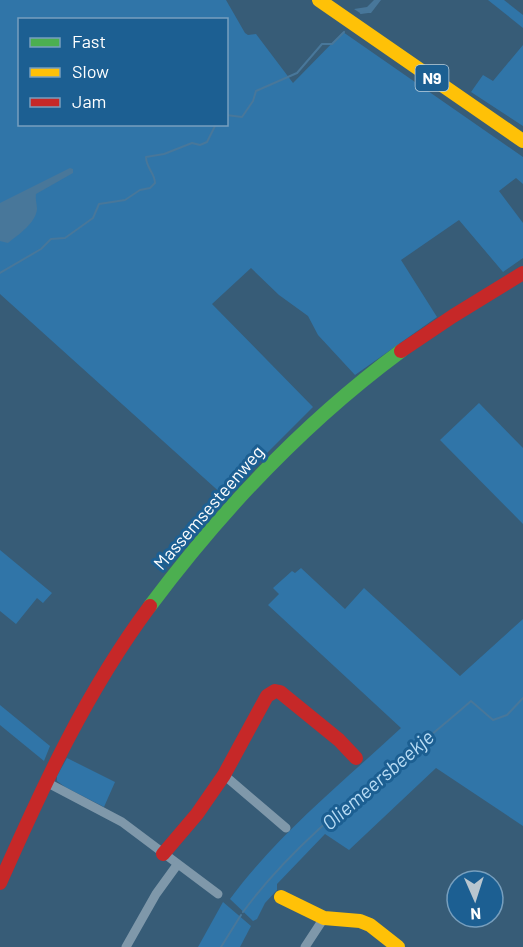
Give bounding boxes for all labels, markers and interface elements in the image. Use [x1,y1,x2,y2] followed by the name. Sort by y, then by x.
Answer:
[18,18,228,126] legend
[72,30,106,52] text: Fast
[72,60,109,82] text: Slow
[416,65,448,91] road number: N9
[72,90,106,112] text: Jam
[148,441,268,574] street label: Massemsesteenweg
[316,724,438,834] water label: Oliemeersbeekje
[445,869,505,929] north arrow
[470,905,482,924] text: N

